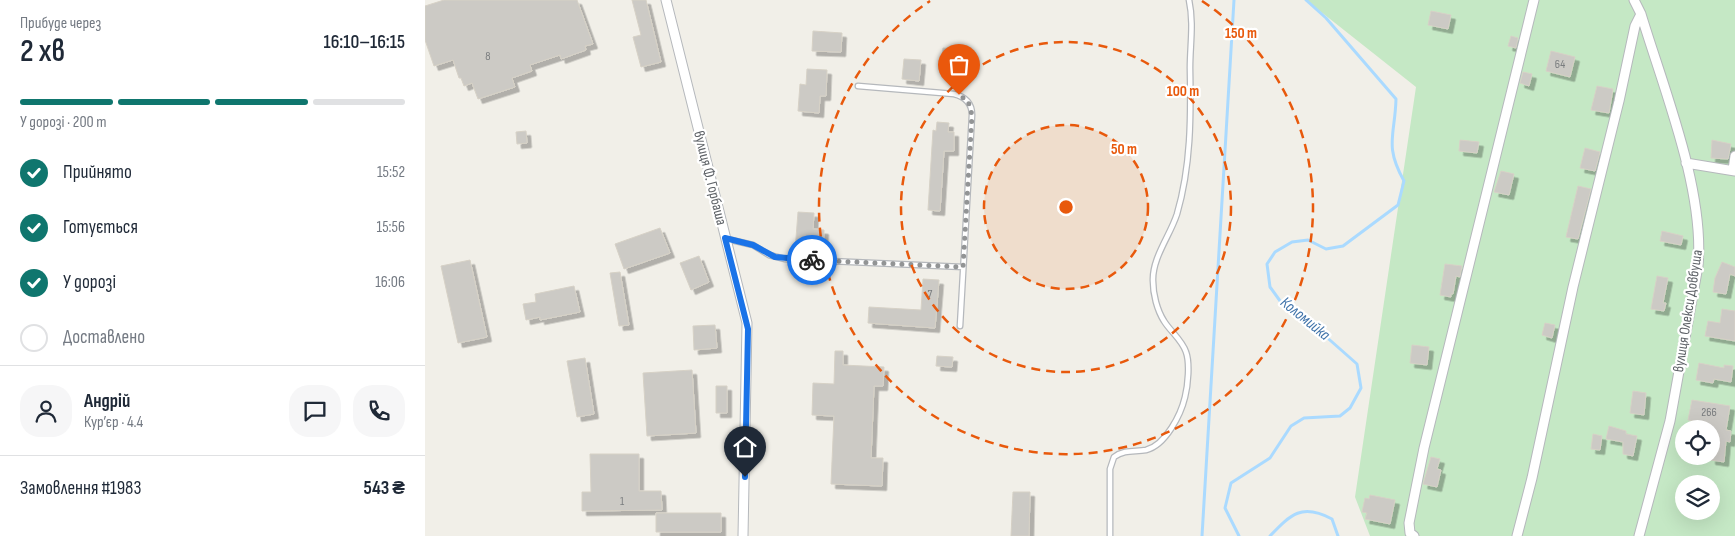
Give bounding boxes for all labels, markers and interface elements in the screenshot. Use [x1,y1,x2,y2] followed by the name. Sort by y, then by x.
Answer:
[20,14,101,33] text: Прибуде через
[1225,24,1257,43] text: 150 m
[324,31,405,54] text: 16:10–16:15
[20,32,65,71] text: 2 хв
[938,44,980,95] pin
[485,49,491,64] house number: 8
[945,51,973,79] icon: bag
[1555,57,1565,72] house number: 64
[1167,82,1199,101] text: 100 m
[20,113,107,132] text: У дорозі · 200 m
[689,129,731,227] street label: вулиця Ф. Горбаша
[1111,140,1137,159] text: 50 m
[20,159,48,187] icon: check
[63,161,132,184] text: Прийнято
[377,163,405,182] text: 15:52
[1057,198,1075,216] centre of rings
[20,214,48,242] icon: check
[63,216,138,239] text: Готується
[377,218,405,237] text: 15:56
[787,235,837,285] courier
[798,246,826,274] icon: bike
[1669,248,1707,374] street label: вулиця Олекси Довбуша
[20,269,48,297] icon: check
[63,271,116,294] text: У дорозі
[375,273,405,292] text: 16:06
[928,287,933,302] house number: 7
[1276,293,1334,345] water label: Коломийка
[63,326,145,349] text: Доставлено
[20,385,72,437] button: person
[289,385,341,437] button: chat
[353,385,405,437] button: phone
[84,390,130,413] text: Андрій
[1701,405,1717,420] house number: 266
[84,413,143,432] text: Кур’єр · 4.4
[1675,420,1720,520] map controls
[1675,420,1720,465] button: locate
[724,426,766,477] pin
[731,433,759,461] icon: home
[1675,475,1720,520] button: layers
[20,477,141,500] text: Замовлення #1983
[364,477,405,500] text: 543 ₴
[620,494,625,509] house number: 1

